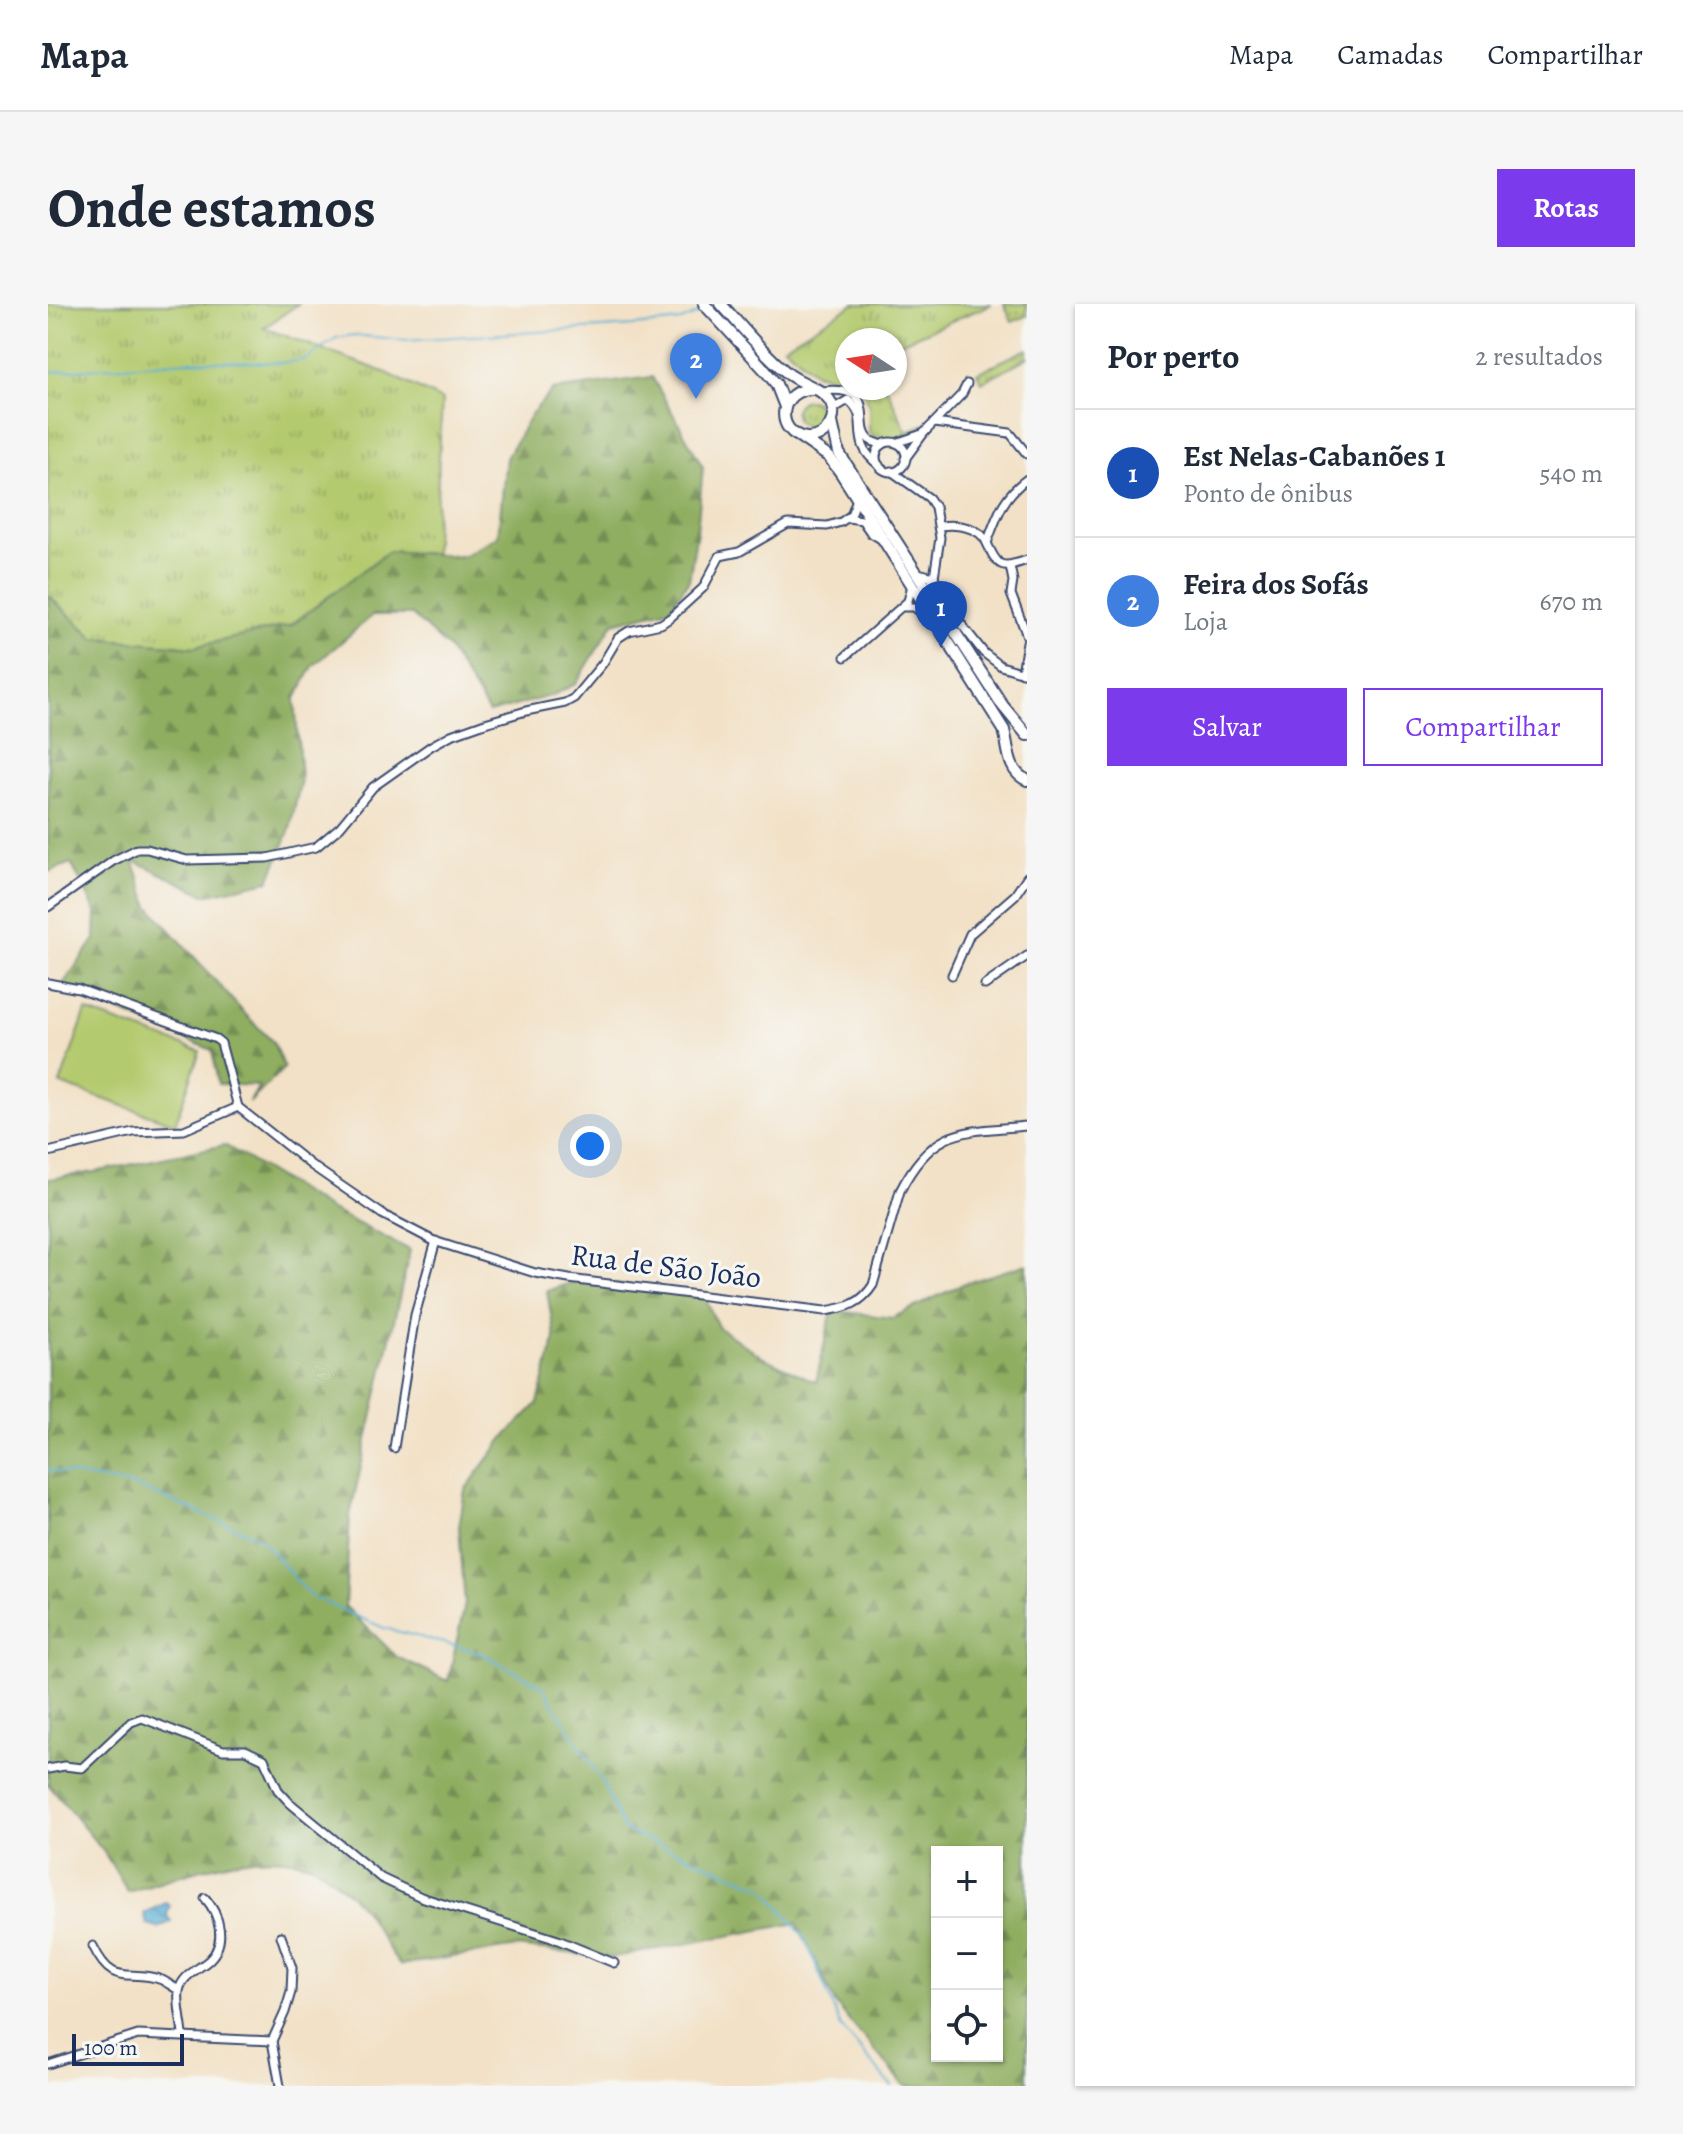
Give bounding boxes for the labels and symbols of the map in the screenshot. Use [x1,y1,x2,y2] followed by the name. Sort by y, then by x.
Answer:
[835,328,907,400] north arrow
[670,333,722,399] pin: 2
[915,581,967,647] pin: 1
[570,1126,610,1166] your location
[568,1234,764,1298] street label: Rua de São João
[72,2030,184,2066] scale bar

